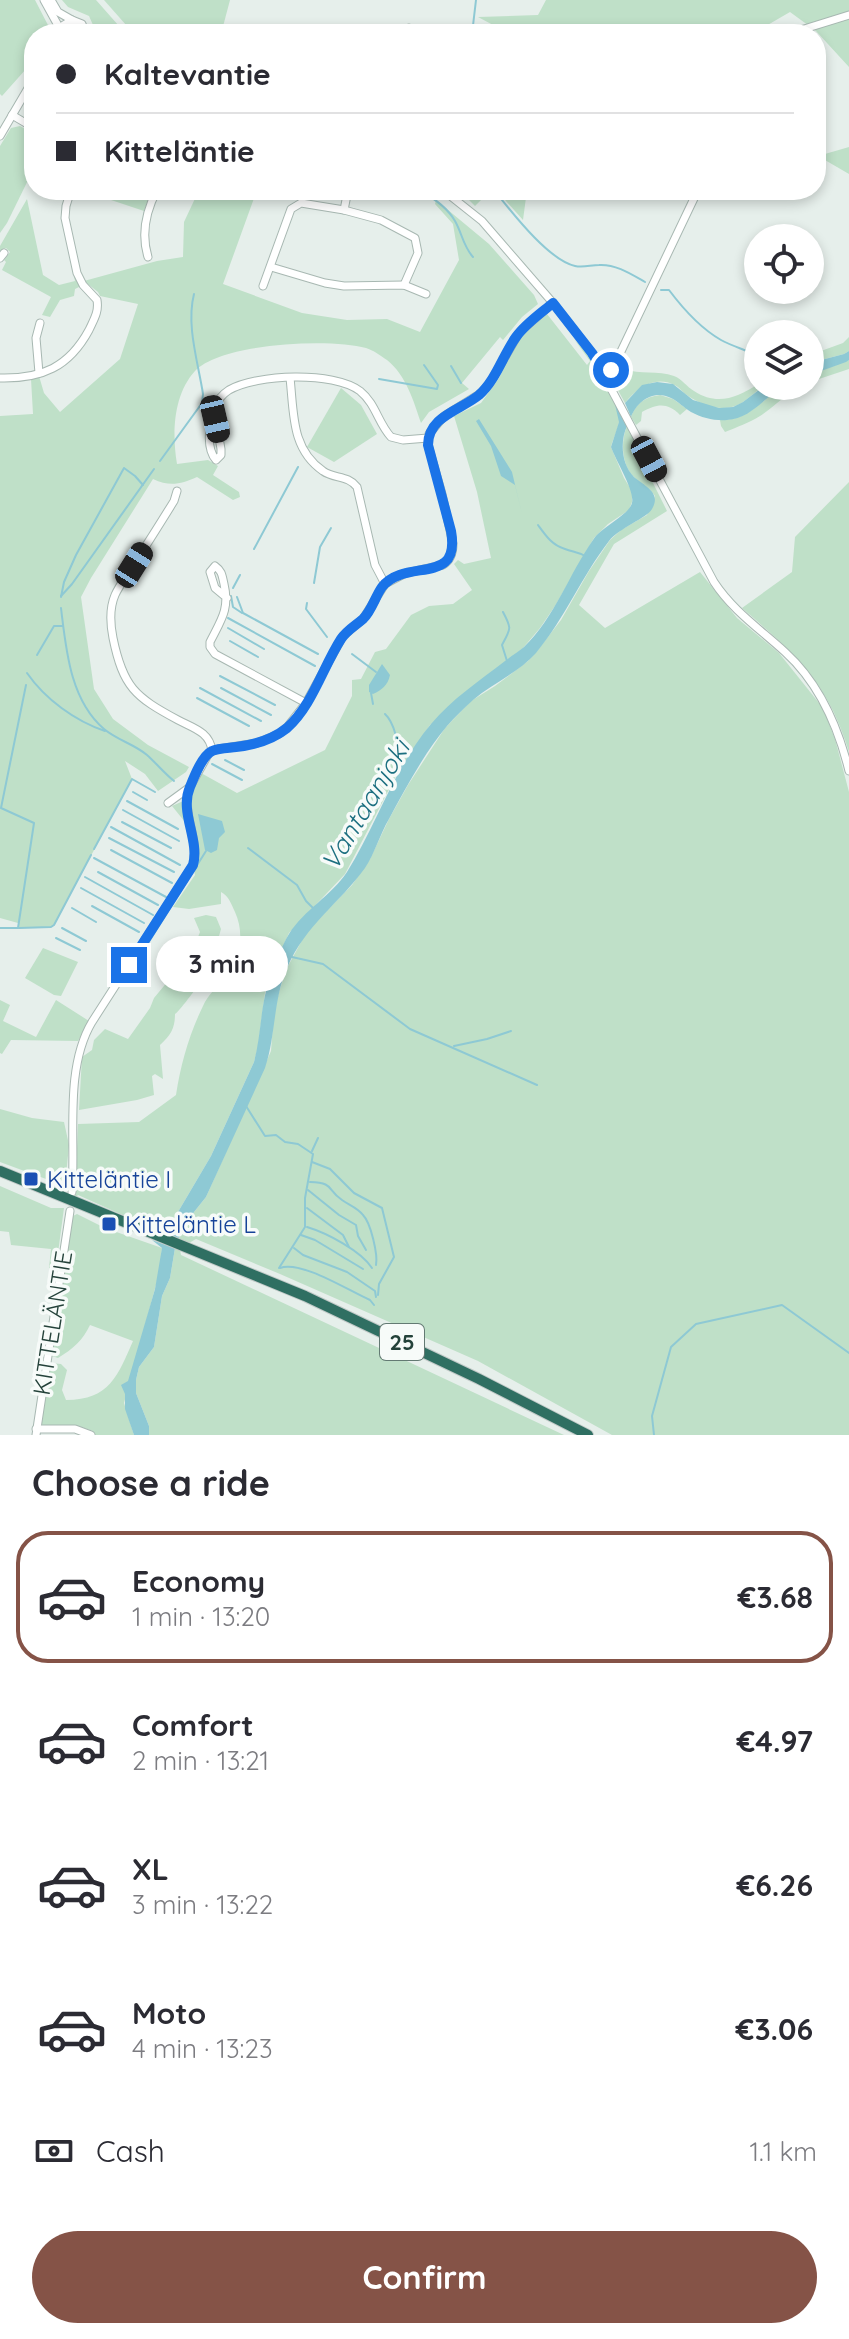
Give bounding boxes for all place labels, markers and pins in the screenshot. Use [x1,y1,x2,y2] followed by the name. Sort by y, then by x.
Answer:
[47,1164,171,1194] place label: Kitteläntie I
[22,1170,40,1188] marker: Kitteläntie I
[125,1209,256,1239] place label: Kitteläntie L
[100,1215,118,1233] marker: Kitteläntie L

